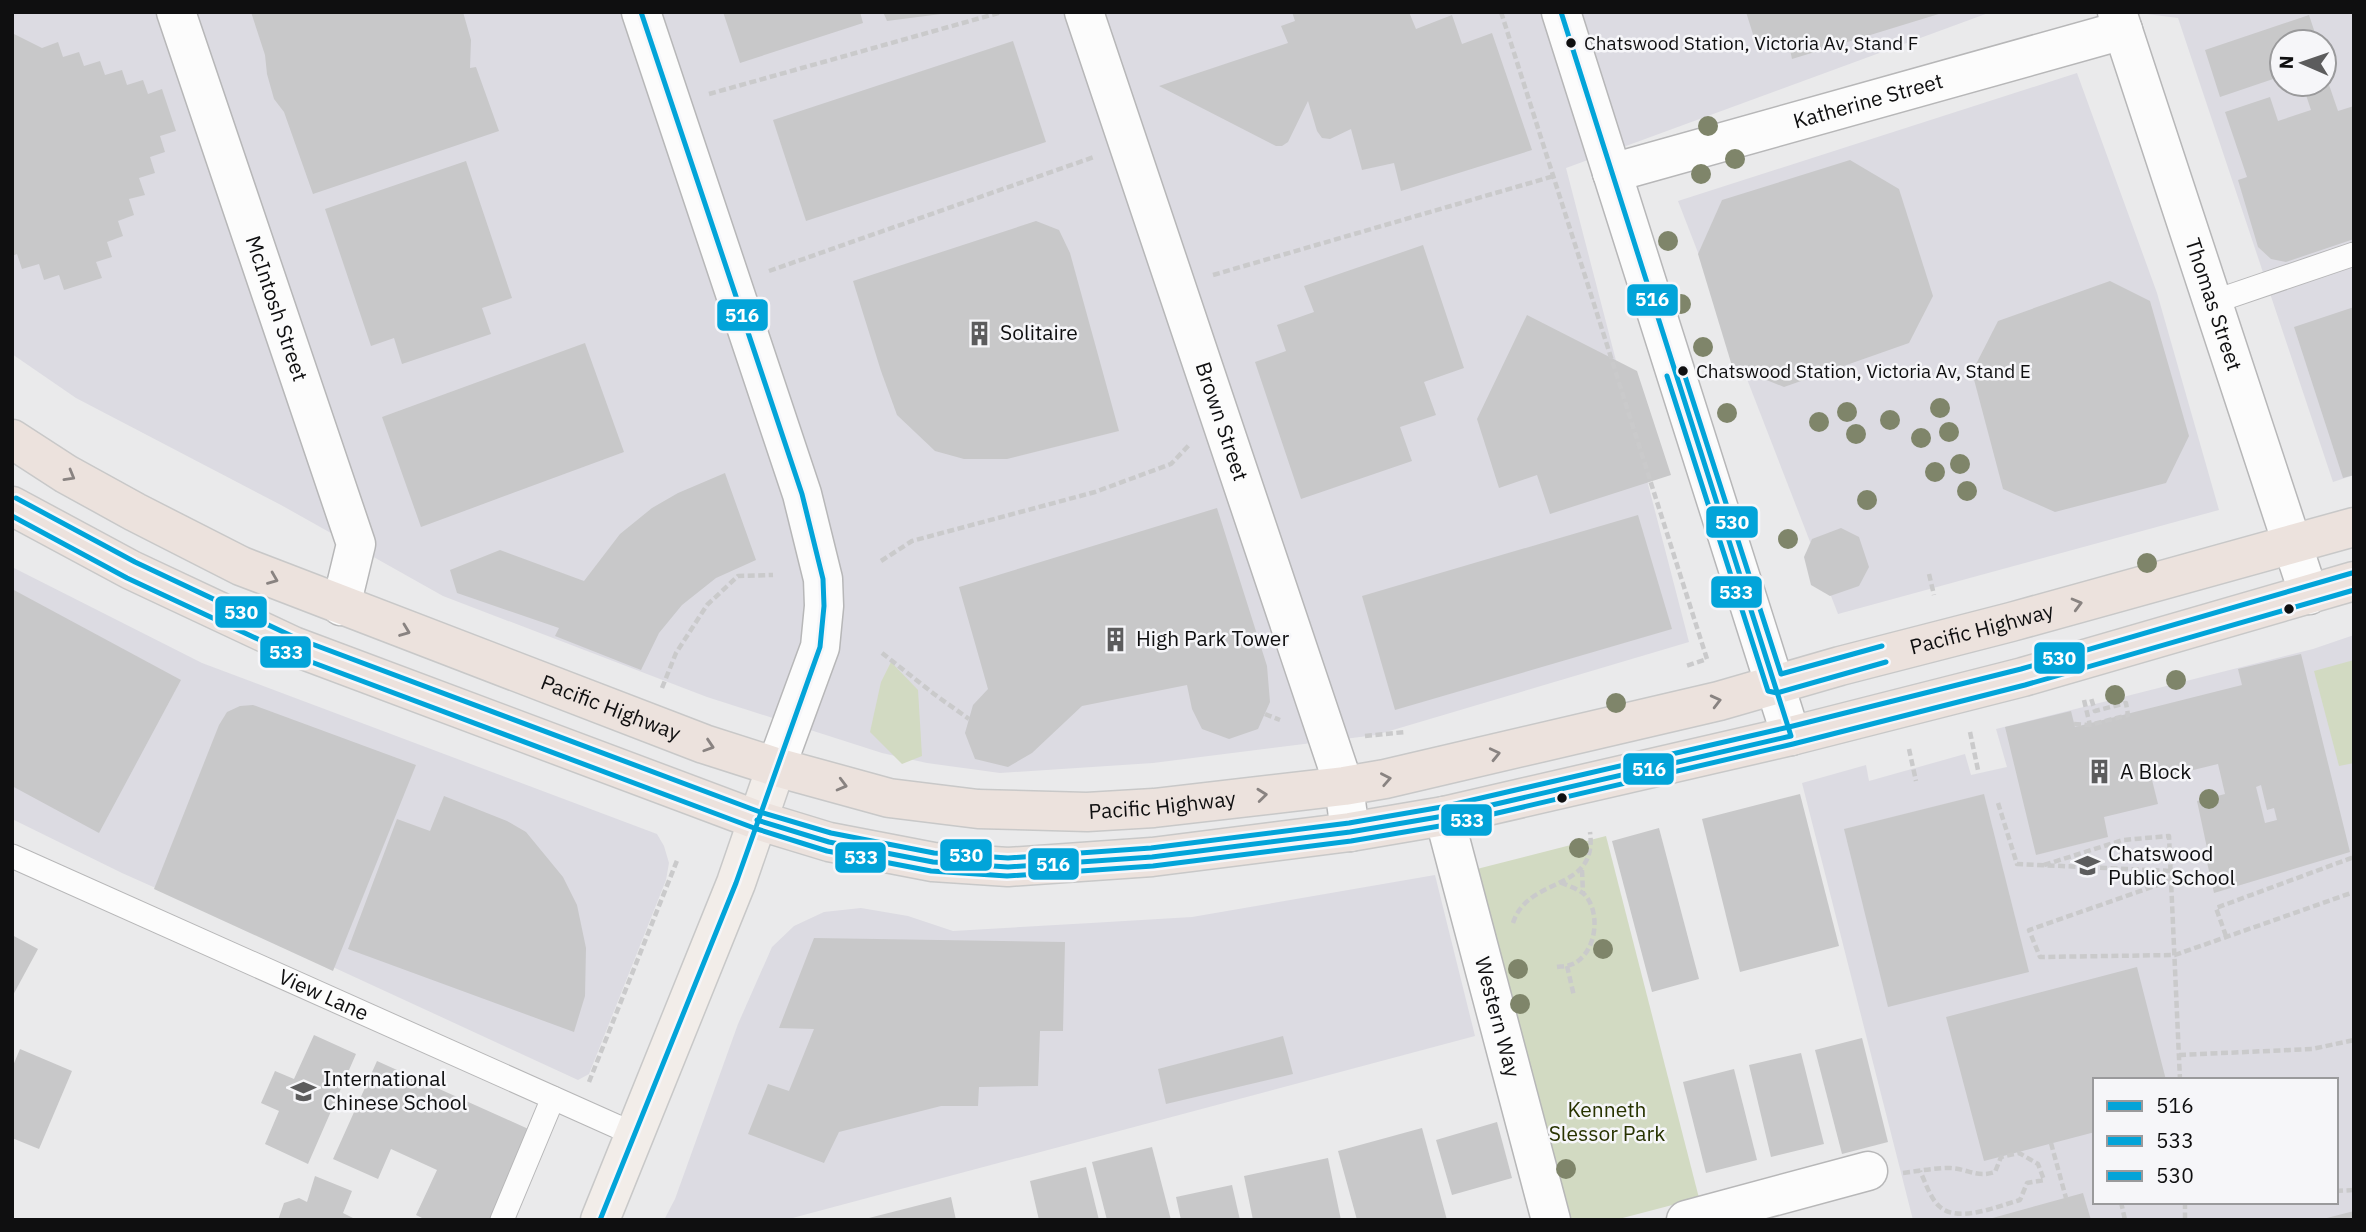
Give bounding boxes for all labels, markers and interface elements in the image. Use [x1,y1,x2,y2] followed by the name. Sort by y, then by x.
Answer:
[2268,28,2338,98] north arrow
[1584,31,1918,55] place label: Chatswood Station, Victoria Av, Stand F
[1564,36,1578,50] marker: Chatswood Station, Victoria Av, Stand F
[2274,55,2298,70] text: N
[1790,66,1946,135] street label: Katherine Street
[240,232,315,385] street label: McIntosh Street
[2179,234,2249,374] street label: Thomas Street
[1626,283,1679,317] line badge: 516
[1635,287,1669,311] text: 516
[716,298,769,332] line badge: 516
[725,303,759,327] text: 516
[1000,318,1078,346] place label: Solitaire
[966,319,994,347] building icon: Solitaire
[1190,358,1255,484] street label: Brown Street
[1696,359,2031,383] place label: Chatswood Station, Victoria Av, Stand E
[1676,364,1690,378] marker: Chatswood Station, Victoria Av, Stand E
[63,468,75,481] one-way arrow
[1705,505,1759,539] line badge: 530
[1715,510,1749,534] text: 530
[266,570,278,584] one-way arrow
[1710,575,1763,609] line badge: 533
[1719,580,1753,604] text: 533
[214,595,268,629] line badge: 530
[1907,596,2057,660] street label: Pacific Highway
[2071,598,2083,612] one-way arrow
[224,600,258,624] text: 530
[2282,602,2296,616] unlabelled marker
[398,622,410,636] one-way arrow
[1136,624,1289,652] place label: High Park Tower
[1102,625,1130,653] building icon: High Park Tower
[259,635,312,669] line badge: 533
[269,640,303,664] text: 533
[2033,641,2086,675] line badge: 530
[2042,646,2076,670] text: 530
[537,668,685,747] street label: Pacific Highway
[1710,695,1722,709] one-way arrow
[703,738,715,752] one-way arrow
[1489,748,1501,763] one-way arrow
[1622,752,1675,786] line badge: 516
[1632,757,1666,781] text: 516
[2120,757,2191,785] place label: A Block
[2086,758,2114,786] building icon: A Block
[1380,772,1392,787] one-way arrow
[836,777,848,791] one-way arrow
[1088,784,1238,825] street label: Pacific Highway
[1256,788,1268,803] one-way arrow
[1555,791,1569,805] unlabelled marker
[1440,803,1493,837] line badge: 533
[1450,808,1484,832] text: 533
[939,838,993,872] line badge: 530
[2108,839,2236,891] place label: Chatswood Public School
[834,841,887,874] line badge: 533
[949,843,983,867] text: 530
[844,845,878,869] text: 533
[1027,847,1080,881] line badge: 516
[1036,852,1070,876] text: 516
[2074,852,2102,880] school or university icon: Chatswood Public School
[1469,953,1528,1081] street label: Western Way
[274,962,373,1027] street label: View Lane
[323,1064,468,1116] place label: International Chinese School
[289,1077,317,1105] school or university icon: International Chinese School
[2093,1078,2338,1204] legend
[2156,1091,2194,1119] text: 516
[1549,1095,1665,1147] park label: Kenneth Slessor Park
[2156,1126,2194,1154] text: 533
[2156,1161,2194,1189] text: 530

